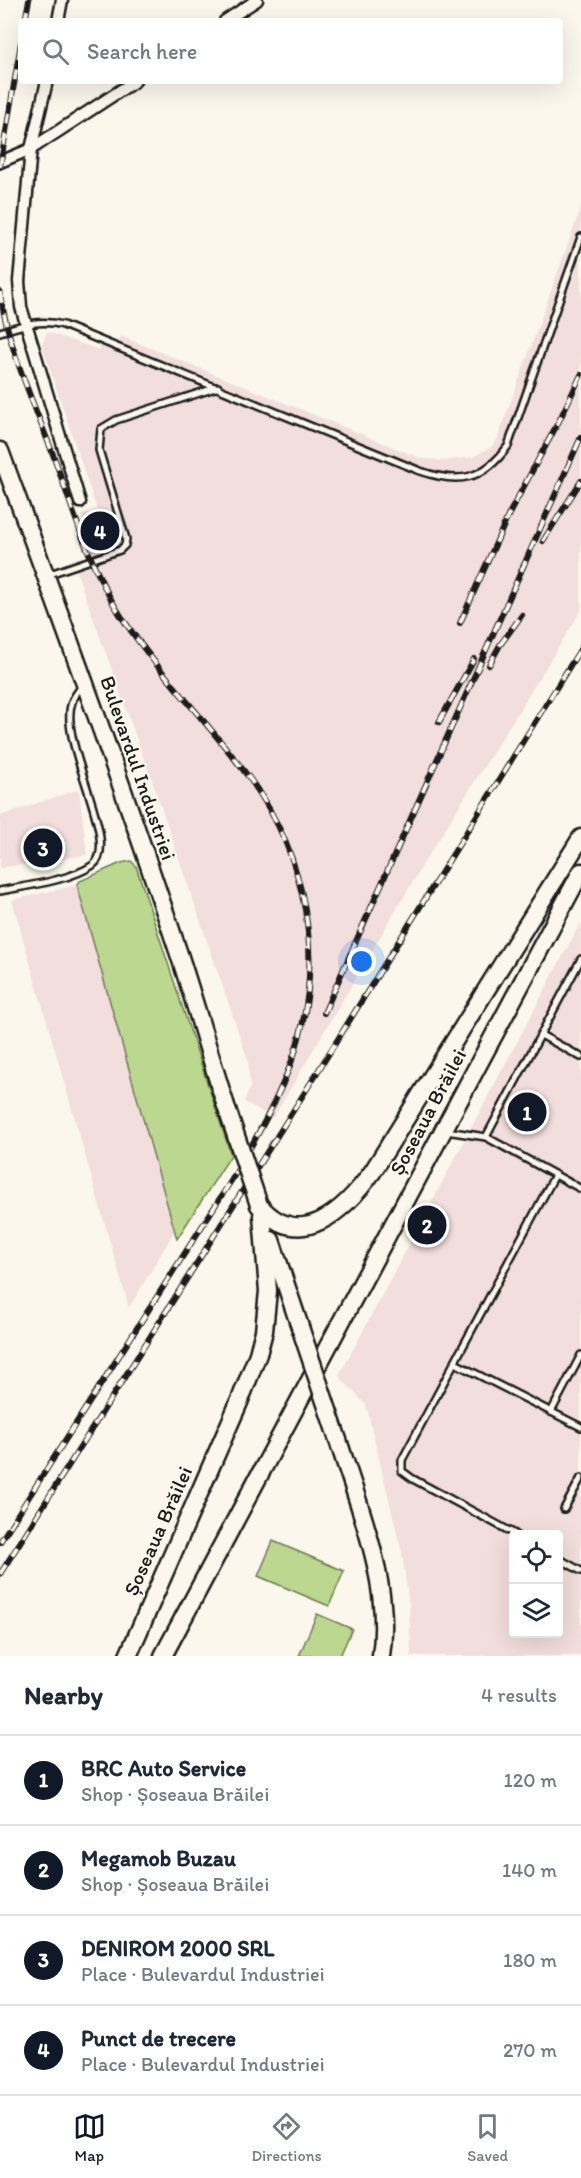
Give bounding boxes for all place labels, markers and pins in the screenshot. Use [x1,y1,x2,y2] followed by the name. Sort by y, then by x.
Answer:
[80,508,120,554] pin: 4
[24,826,63,870] pin: 3
[508,1090,546,1134] pin: 1
[408,1202,446,1248] pin: 2

